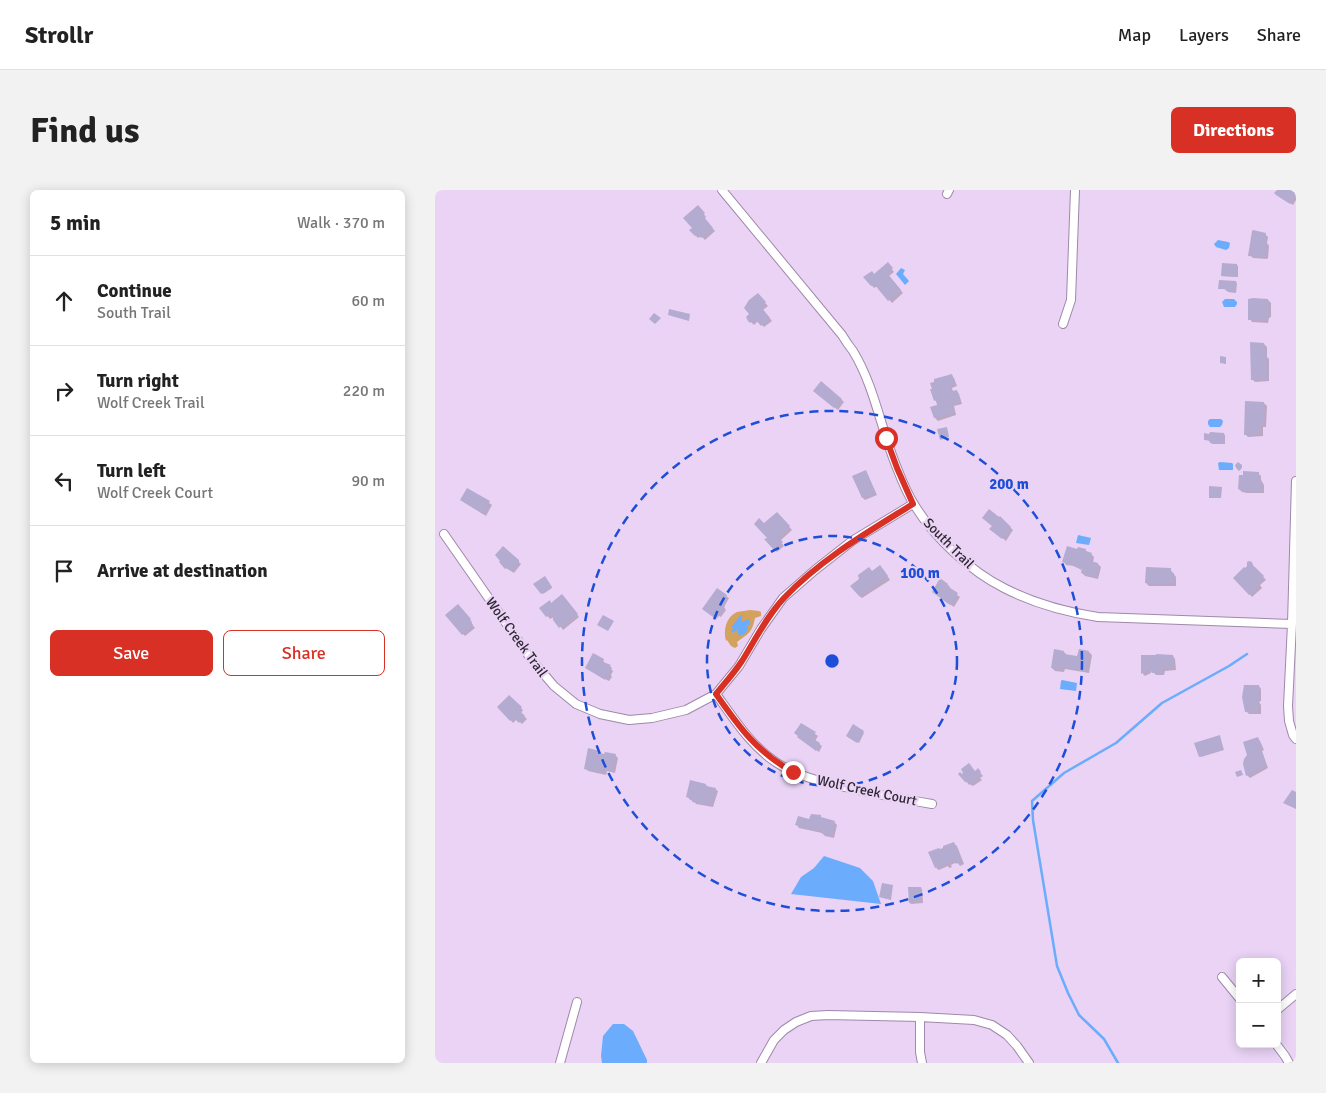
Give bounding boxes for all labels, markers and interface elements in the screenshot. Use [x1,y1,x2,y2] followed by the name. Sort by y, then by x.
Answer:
[25,20,93,50] text: Strollr
[1118,24,1151,46] text: Map
[1179,24,1229,46] text: Layers
[1257,24,1301,46] text: Share
[1171,107,1296,153] button: Directions
[30,109,140,152] text: Find us
[50,210,101,236] text: 5 min
[297,213,385,233] text: Walk · 370 m
[97,279,172,303] text: Continue
[50,287,78,315] icon: ahead
[351,291,385,311] text: 60 m
[97,303,171,323] text: South Trail
[97,369,179,393] text: Turn right
[50,377,78,405] icon: right
[343,381,385,401] text: 220 m
[97,393,205,413] text: Wolf Creek Trail
[875,427,898,450] route start
[97,459,166,483] text: Turn left
[50,467,78,495] icon: left
[351,471,385,491] text: 90 m
[989,475,1029,493] text: 200 m
[97,483,213,503] text: Wolf Creek Court
[920,515,977,572] street label: South Trail
[50,557,78,585] icon: arrive
[97,559,268,583] text: Arrive at destination
[900,564,940,582] text: 100 m
[482,594,551,680] street label: Wolf Creek Trail
[50,630,213,676] button: Save
[223,630,385,676] button: Share
[823,652,841,670] centre of rings
[782,761,805,784] route end
[815,772,918,809] street label: Wolf Creek Court
[1236,958,1281,1048] map controls
[1236,958,1281,1003] button: +
[1236,1003,1281,1048] button: −

